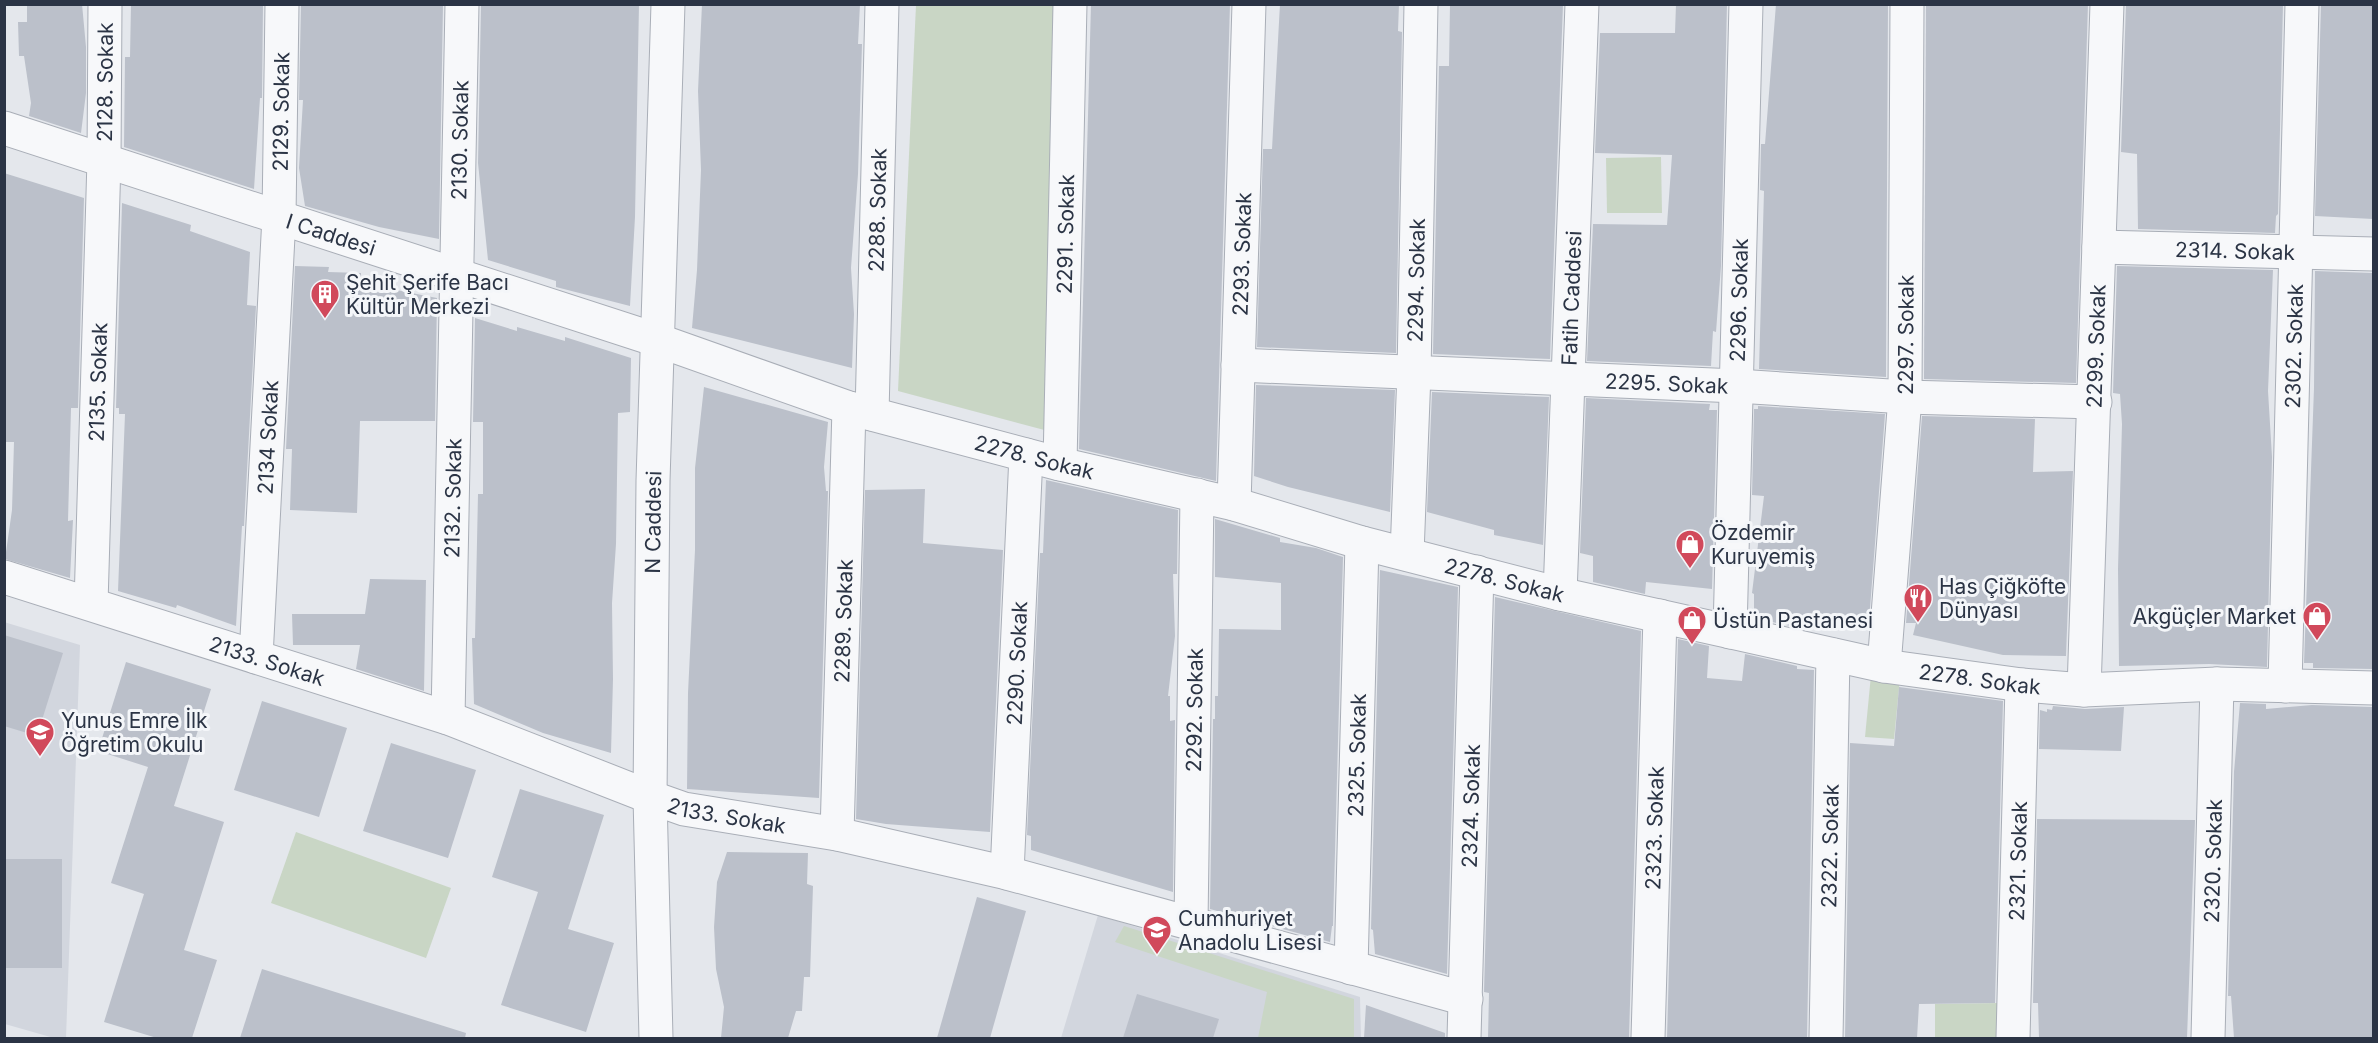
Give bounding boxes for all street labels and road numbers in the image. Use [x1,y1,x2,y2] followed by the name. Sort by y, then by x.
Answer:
[92,22,117,142] street label: 2128. Sokak
[267,51,294,172] street label: 2129. Sokak
[446,79,473,200] street label: 2130. Sokak
[863,147,891,272] street label: 2288. Sokak
[1051,173,1079,294] street label: 2291. Sokak
[1227,191,1256,316] street label: 2293. Sokak
[283,208,379,260] street label: I Caddesi
[1402,217,1429,343] street label: 2294. Sokak
[1556,230,1586,366] street label: Fatih Caddesi
[2175,236,2296,264] street label: 2314. Sokak
[1724,237,1753,362] street label: 2296. Sokak
[1893,274,1918,395] street label: 2297. Sokak
[2081,283,2110,409] street label: 2299. Sokak
[2279,283,2308,409] street label: 2302. Sokak
[83,322,112,442] street label: 2135. Sokak
[1604,368,1729,398] street label: 2295. Sokak
[252,379,283,495] street label: 2134 Sokak
[972,429,1097,484] street label: 2278. Sokak
[439,437,466,558] street label: 2132. Sokak
[640,470,666,574] street label: N Caddesi
[1442,552,1567,607] street label: 2278. Sokak
[829,558,857,683] street label: 2289. Sokak
[1001,600,1032,726] street label: 2290. Sokak
[206,631,328,691] street label: 2133. Sokak
[1181,647,1207,772] street label: 2292. Sokak
[1917,658,2042,699] street label: 2278. Sokak
[1342,692,1371,817] street label: 2325. Sokak
[1456,743,1485,868] street label: 2324. Sokak
[1640,765,1668,890] street label: 2323. Sokak
[1816,783,1843,908] street label: 2322. Sokak
[664,792,788,838] street label: 2133. Sokak
[2198,798,2227,923] street label: 2320. Sokak
[2003,800,2032,921] street label: 2321. Sokak

